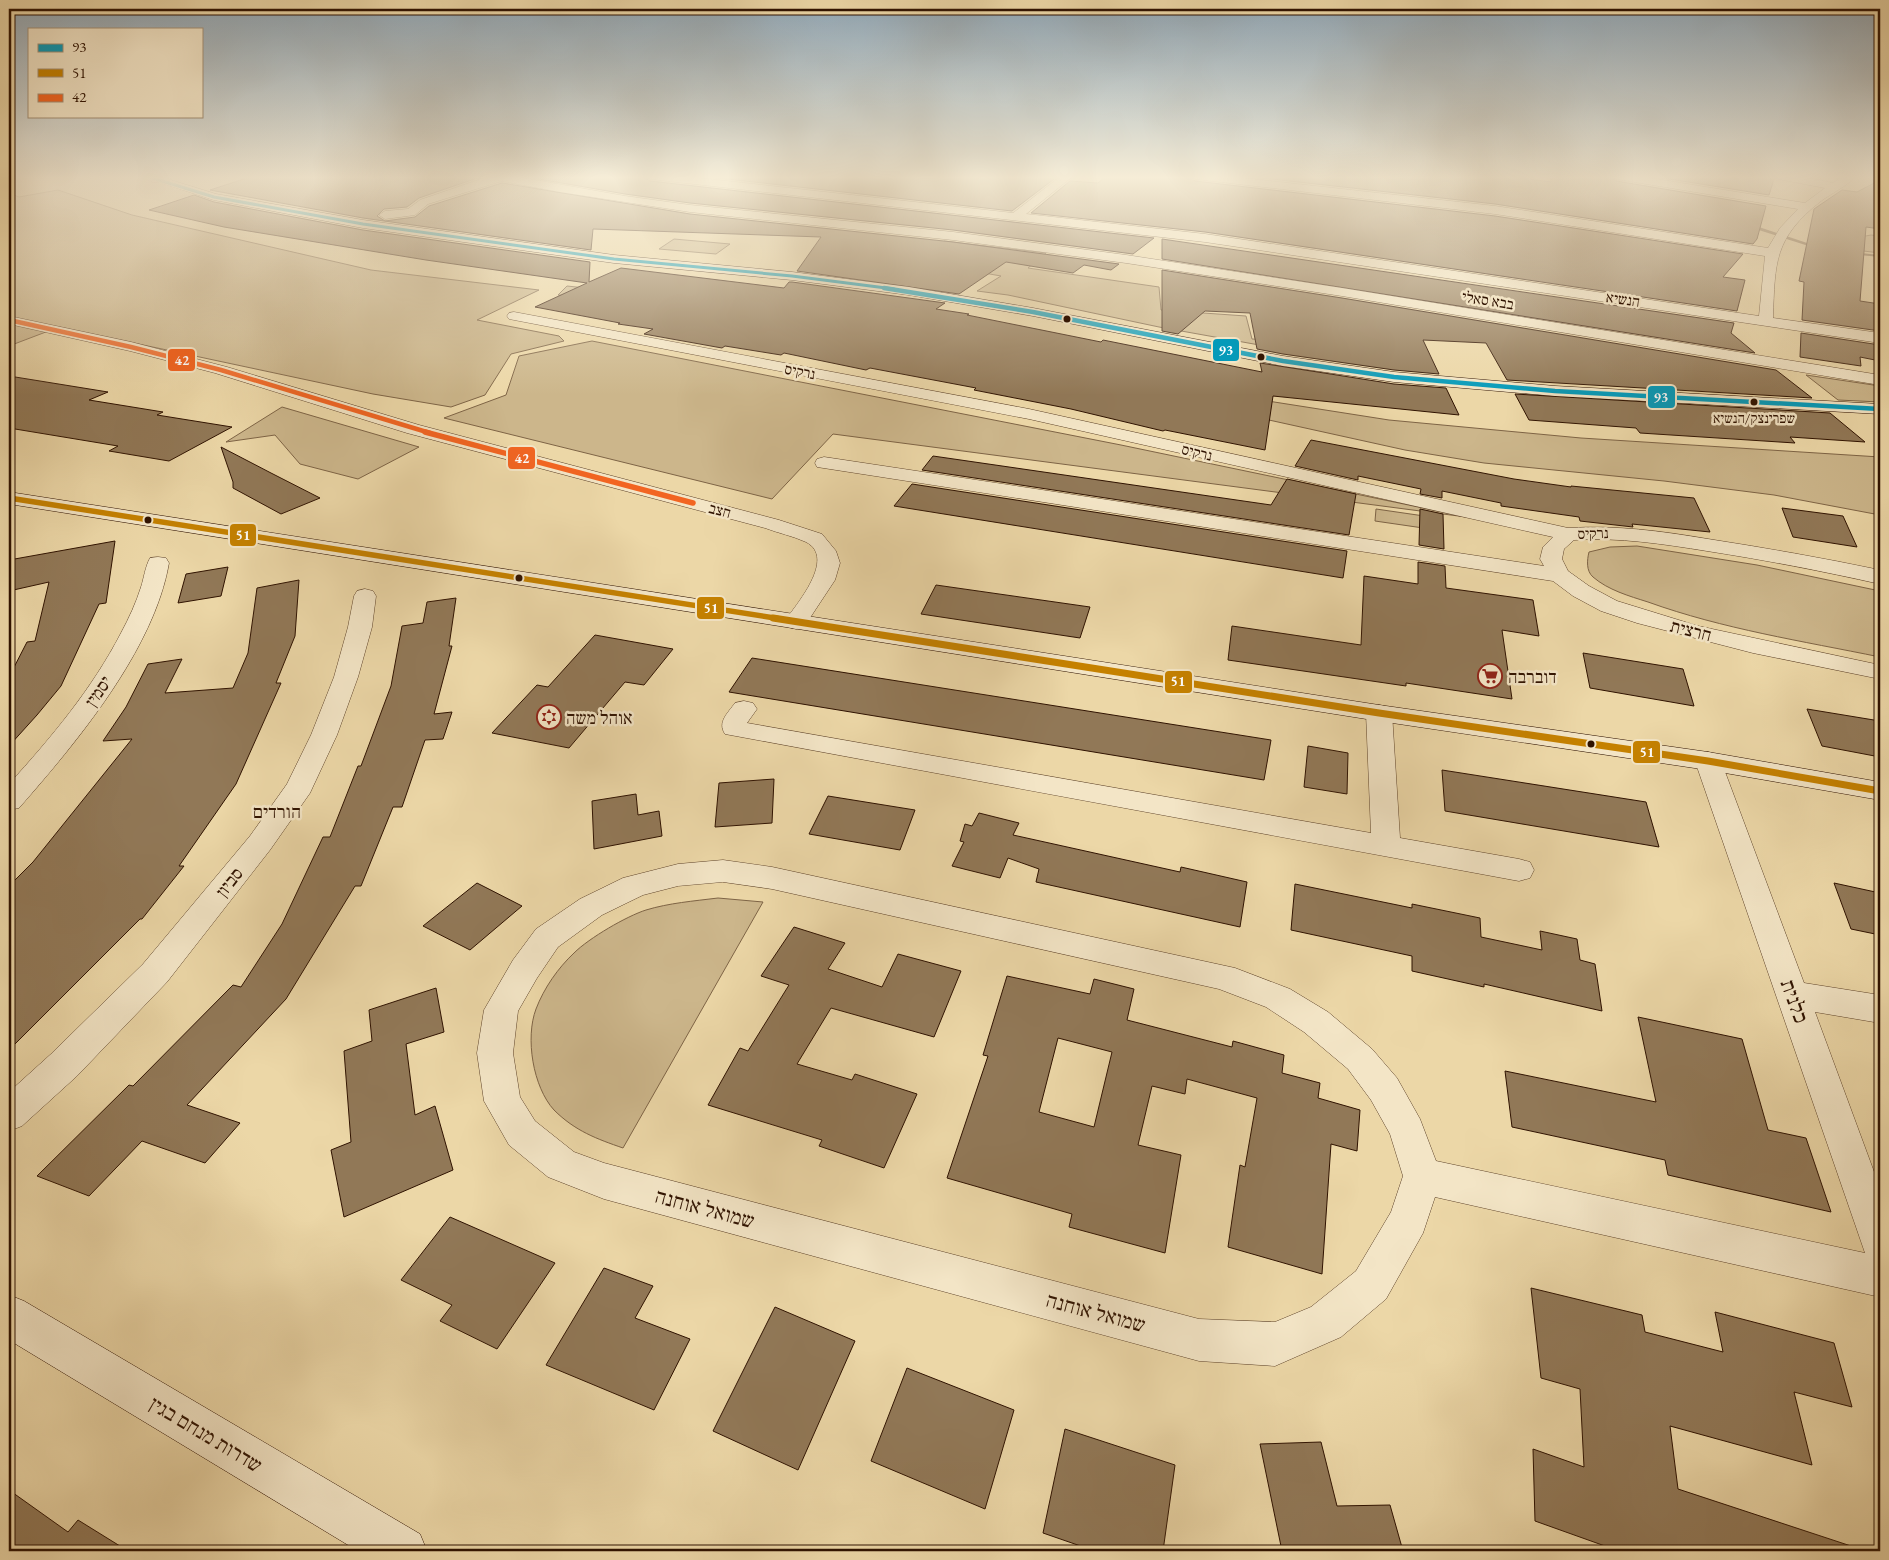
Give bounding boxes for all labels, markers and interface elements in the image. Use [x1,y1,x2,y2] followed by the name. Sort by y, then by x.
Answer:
[28,28,202,118] legend
[72,37,86,56] text: 93
[72,63,86,82] text: 51
[72,87,87,106] text: 42
[1461,287,1515,313] street label: בבא סאלי
[1605,287,1641,311] street label: הנשיא
[1062,314,1072,324] unlabelled marker
[1212,338,1240,362] line badge: 93
[1219,341,1233,359] text: 93
[167,348,196,372] line badge: 42
[175,351,190,369] text: 42
[1256,352,1266,362] unlabelled marker
[783,359,817,383] street label: נרקיס
[1647,385,1676,409] line badge: 93
[1654,388,1668,406] text: 93
[1749,397,1759,407] marker: שפרינצק/הנשיא
[1713,409,1795,427] place label: שפרינצק/הנשיא
[1180,439,1214,465] street label: נרקיס
[507,446,536,470] line badge: 42
[515,449,530,467] text: 42
[707,498,733,522] street label: חצב
[143,515,153,525] unlabelled marker
[229,523,257,547] line badge: 51
[1577,523,1609,543] street label: נרקיס
[236,526,250,544] text: 51
[514,573,524,583] unlabelled marker
[696,596,725,620] line badge: 51
[704,599,718,617] text: 51
[1668,614,1714,646] street label: חרצית
[1477,663,1503,689] supermarket icon: דוברבה
[1508,665,1557,688] place label: דוברבה
[1164,670,1193,694] line badge: 51
[79,671,117,711] street label: יסמין
[1171,672,1185,690] text: 51
[536,704,562,730] synagogue icon: אוהל משה
[566,706,633,729] place label: אוהל משה
[1586,739,1596,749] unlabelled marker
[1632,740,1661,764] line badge: 51
[1640,743,1654,761] text: 51
[253,799,301,824] district label: הורדים
[210,862,248,902] street label: סביון
[1775,975,1815,1027] street label: כלנית
[652,1182,758,1234] street label: שמואל אוחנה
[1043,1286,1149,1338] street label: שמואל אוחנה
[145,1390,267,1478] street label: שדרות מנחם בגין

